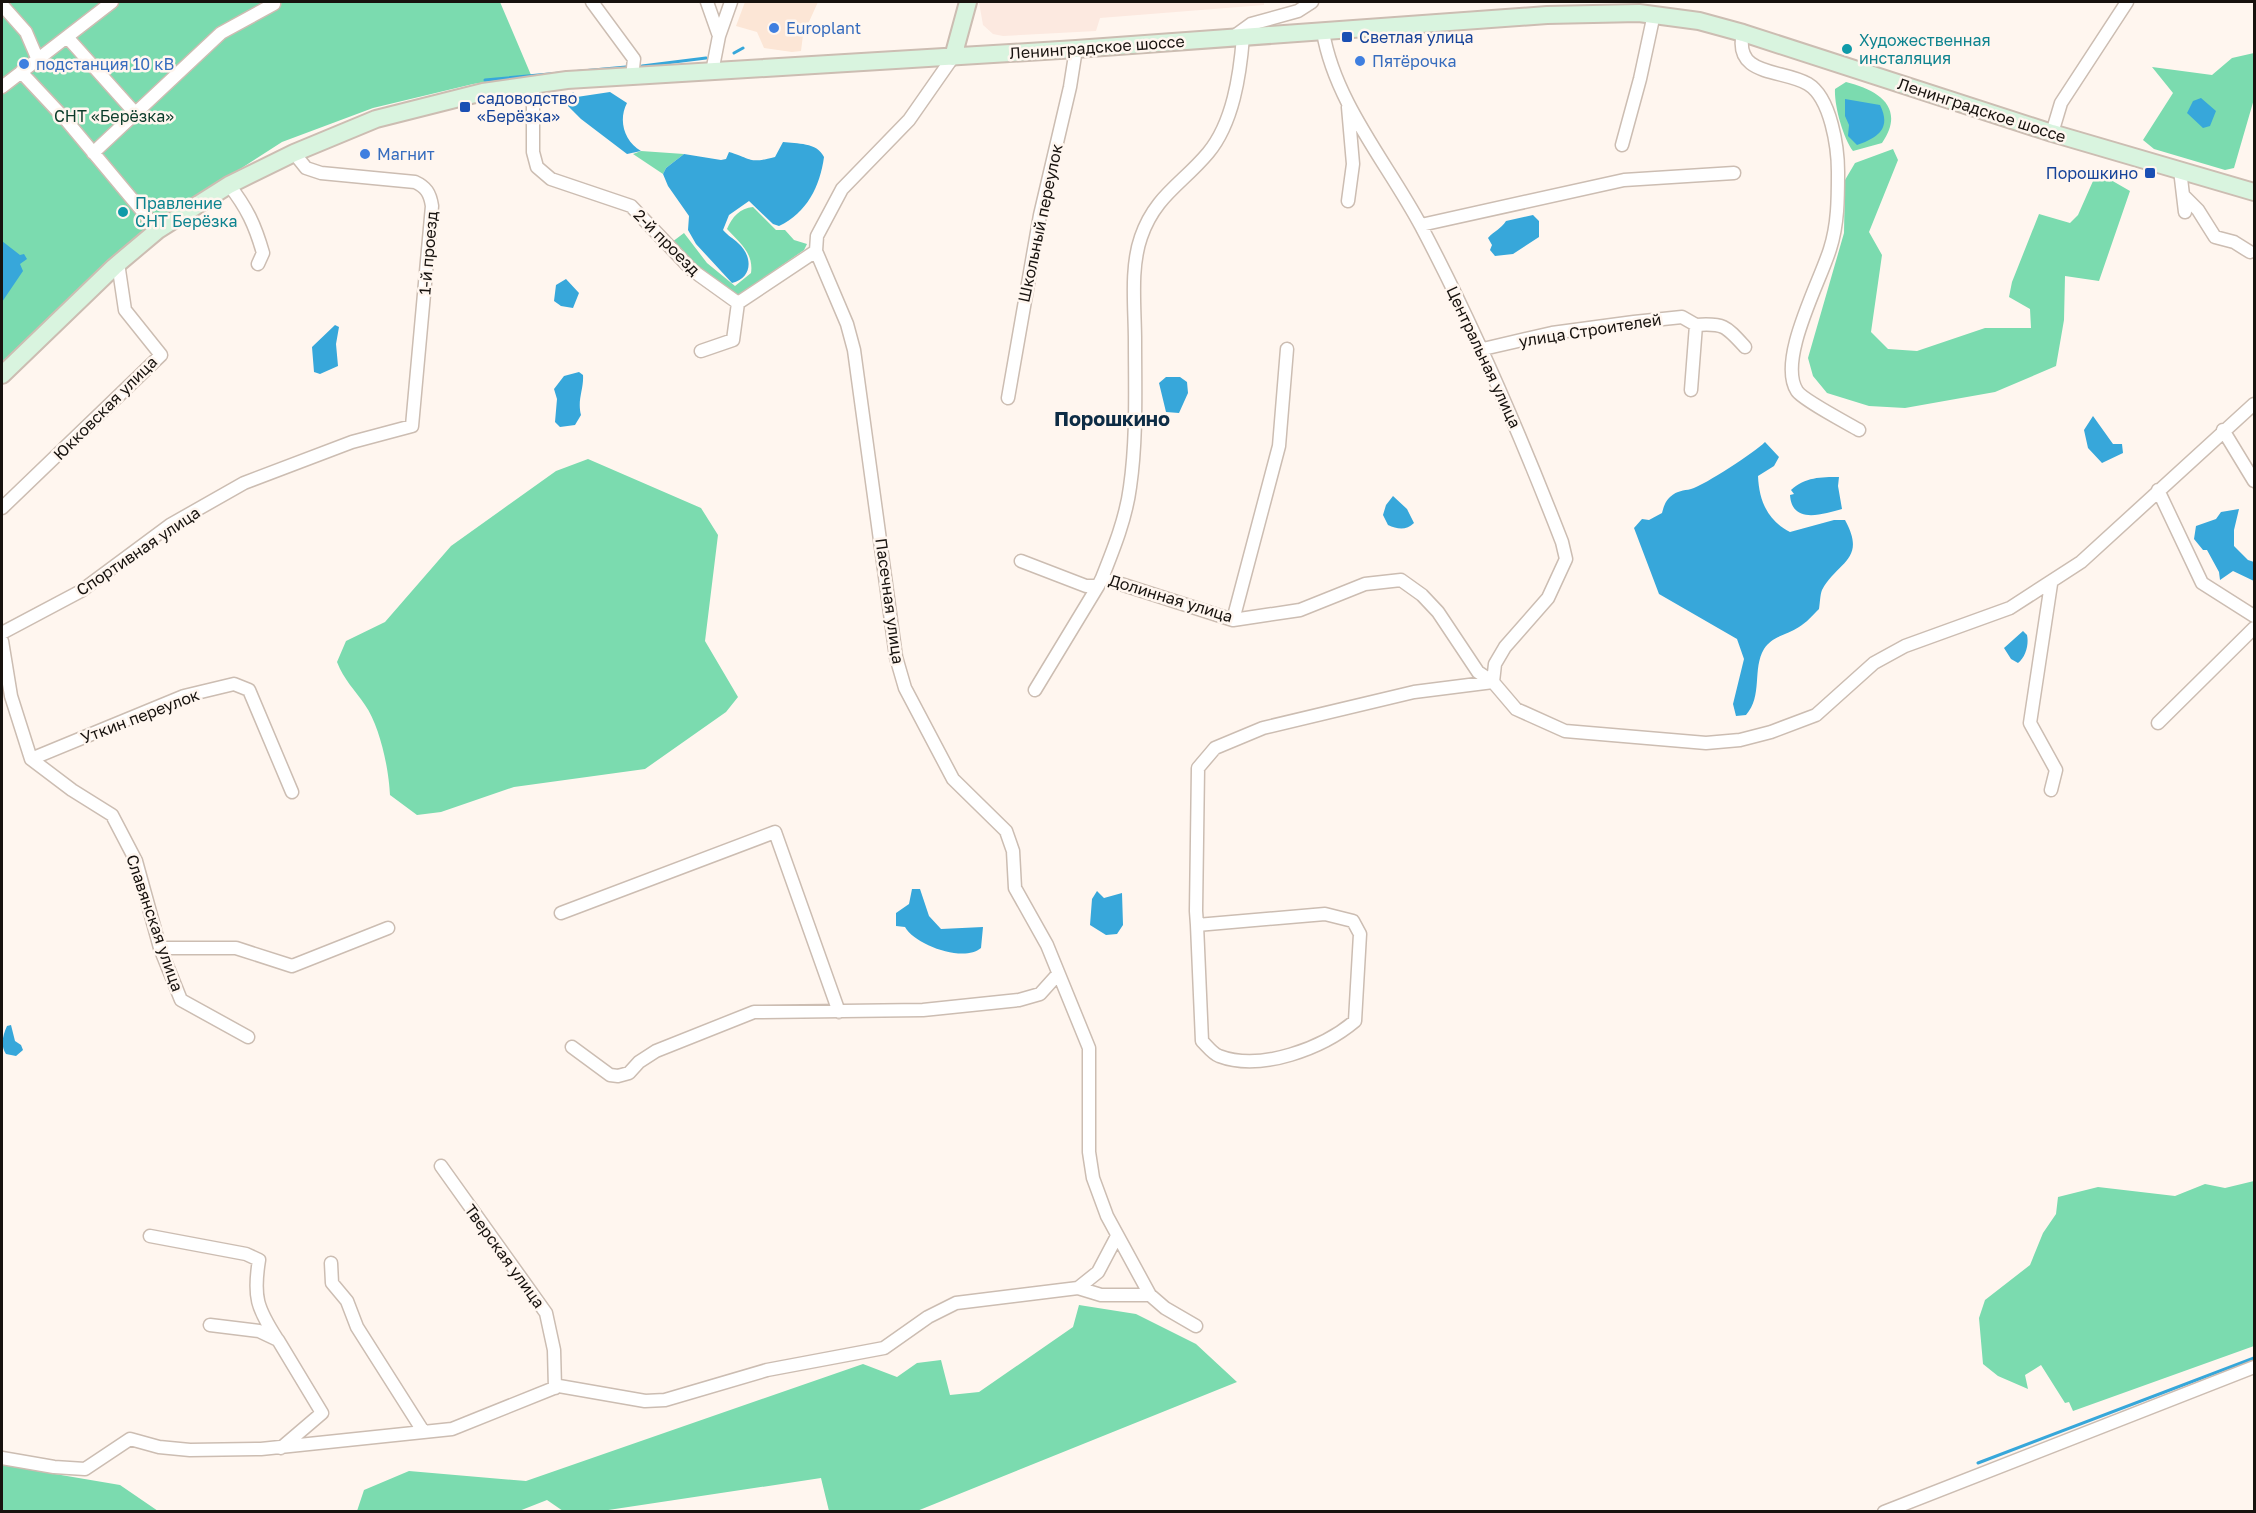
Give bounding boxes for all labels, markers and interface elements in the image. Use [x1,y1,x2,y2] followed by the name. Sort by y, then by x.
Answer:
[786,18,861,38] place label: Europlant
[767,21,781,35] marker: Europlant
[1359,27,1474,47] place label: Светлая улица
[1340,30,1354,44] marker: Светлая улица
[1859,30,1991,68] place label: Художественная инсталяция
[1009,31,1185,63] street label: Ленинградское шоссе
[1840,42,1854,56] marker: Художественная инсталяция
[1372,51,1456,71] place label: Пятёрочка
[36,54,174,74] place label: подстанция 10 кВ
[1353,54,1367,68] marker: Пятёрочка
[17,57,31,71] marker: подстанция 10 кВ
[1895,73,2069,147] street label: Ленинградское шоссе
[477,88,577,126] place label: садоводство «Берёзка»
[458,100,472,114] marker: садоводство «Берёзка»
[54,106,174,126] park label: СНТ «Берёзка»
[1013,142,1067,304] street label: Школьный переулок
[377,144,435,164] place label: Магнит
[358,147,372,161] marker: Магнит
[2046,163,2138,183] place label: Порошкино
[2143,166,2157,180] marker: Порошкино
[135,193,237,231] place label: Правление СНТ Берёзка
[116,205,130,219] marker: Правление СНТ Берёзка
[630,205,705,280] street label: 2-й проезд
[414,210,442,296] street label: 1-й проезд
[1442,283,1526,431] street label: Центральная улица
[1517,309,1663,351] street label: улица Строителей
[49,352,161,464] street label: Юкковская улица
[1054,406,1170,430] district label: Порошкино
[72,502,204,600] street label: Спортивная улица
[871,537,909,665] street label: Пасечная улица
[1107,570,1235,626] street label: Долинная улица
[78,684,202,748] street label: Уткин переулок
[122,852,188,994] street label: Славянская улица
[461,1200,549,1312] street label: Тверская улица

